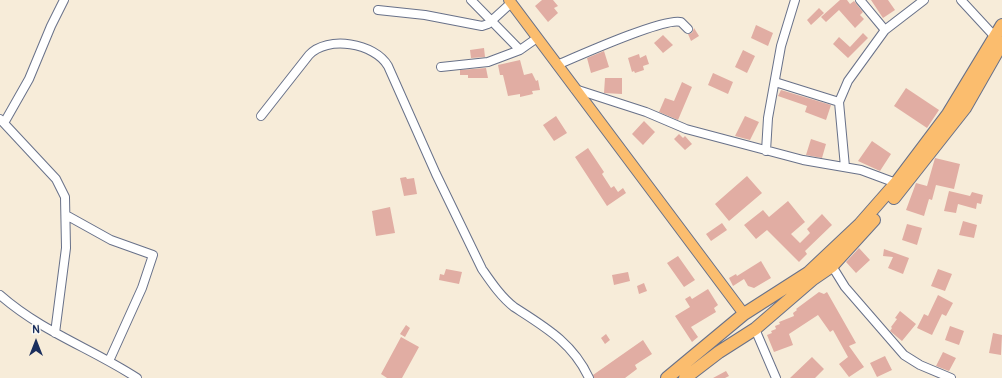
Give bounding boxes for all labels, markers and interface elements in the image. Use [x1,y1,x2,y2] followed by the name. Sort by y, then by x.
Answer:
[16,322,56,362] north arrow
[32,323,40,336] text: N

